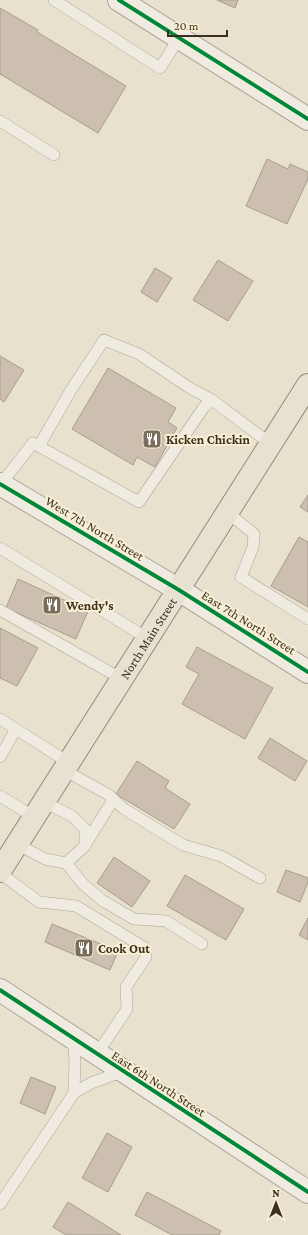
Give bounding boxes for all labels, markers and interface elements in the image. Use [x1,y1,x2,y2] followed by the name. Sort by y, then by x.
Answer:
[168,12,227,38] scale bar
[174,19,199,33] text: 20 m
[141,428,163,450] restaurant icon: Kicken Chickin
[166,432,250,447] place label: Kicken Chickin
[43,493,147,564] street label: West 7th North Street
[199,587,299,658] street label: East 7th North Street
[41,594,63,616] restaurant icon: Wendy's
[117,594,180,682] street label: North Main Street
[65,598,114,613] place label: Wendy's
[73,937,95,959] restaurant icon: Cook Out
[98,941,150,956] place label: Cook Out
[109,1047,209,1120] street label: East 6th North Street
[256,1183,296,1223] north arrow
[272,1187,280,1199] text: N

